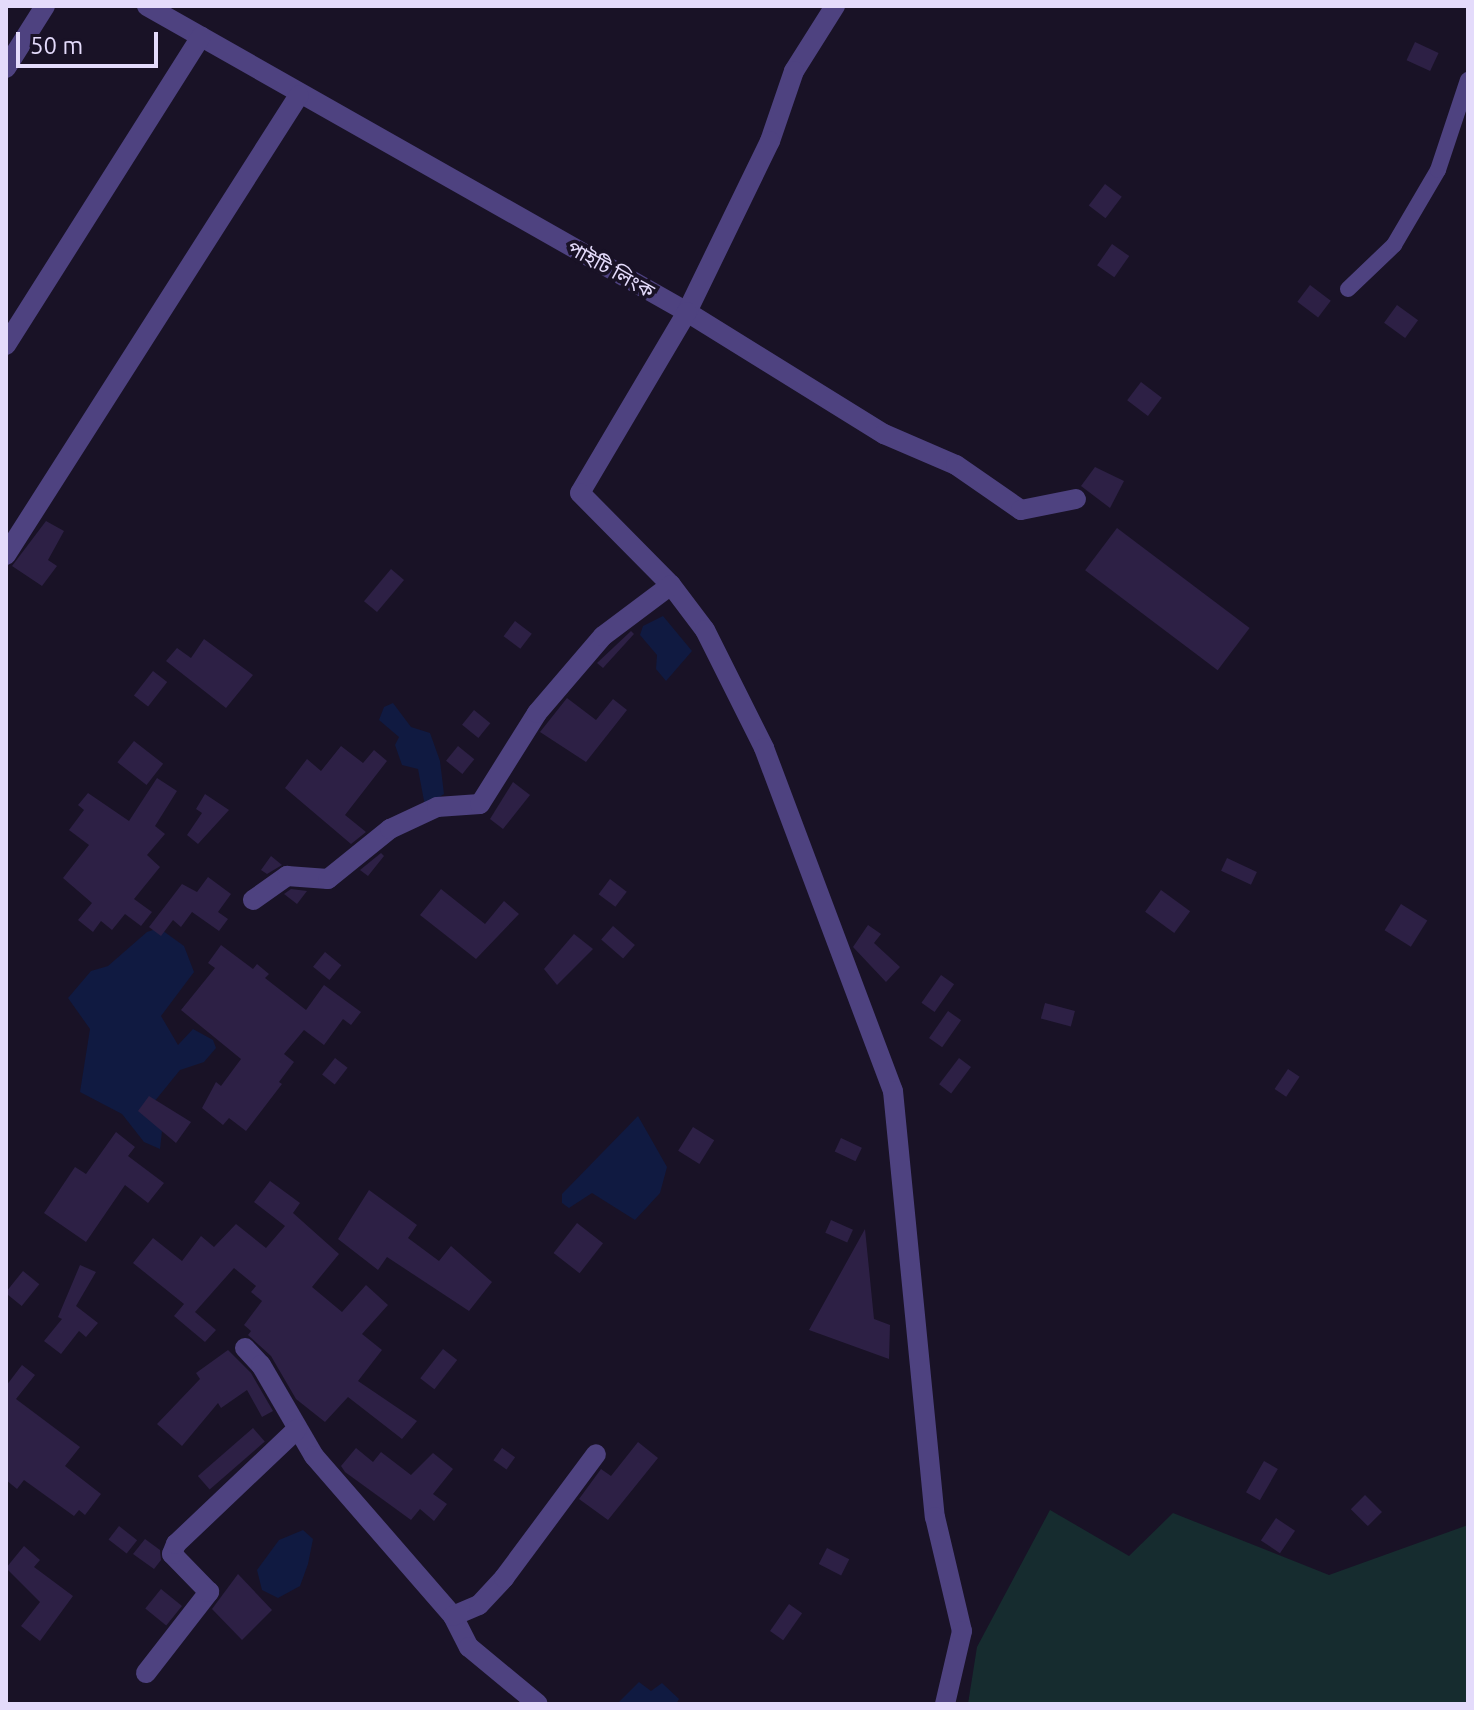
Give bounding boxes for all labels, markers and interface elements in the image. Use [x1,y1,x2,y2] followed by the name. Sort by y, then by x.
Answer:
[20,16,162,66] scale bar
[30,32,83,59] text: 50 m
[563,235,659,303] street label: পাইটি লিংক

